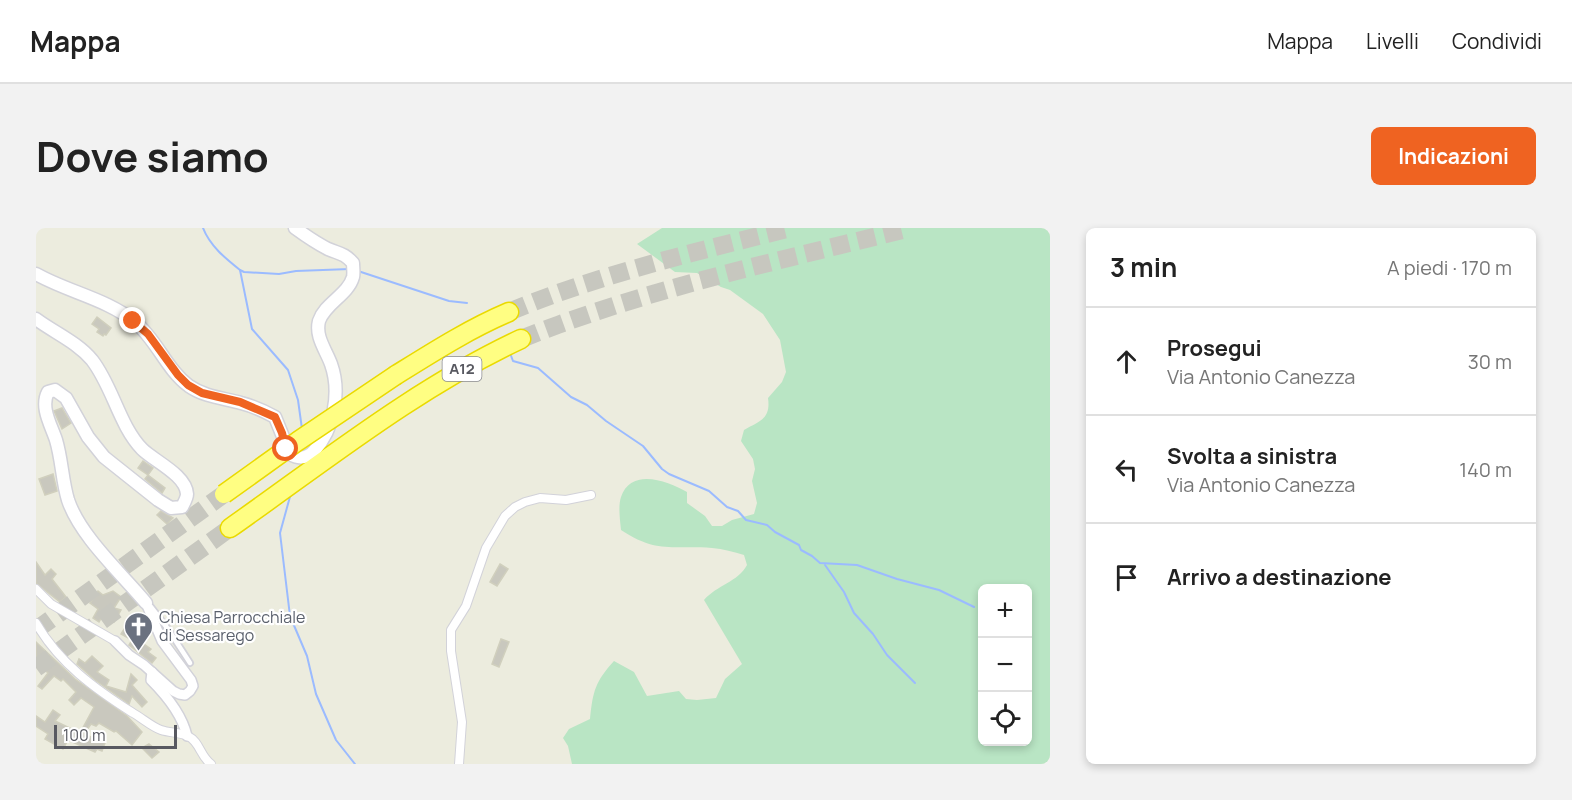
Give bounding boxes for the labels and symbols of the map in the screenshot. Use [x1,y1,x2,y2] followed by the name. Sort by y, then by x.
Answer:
[119,307,145,333] route end
[442,357,482,381] road number: A12
[272,435,298,461] route start
[159,606,305,646] place label: Chiesa Parrocchiale di Sessarego
[122,610,154,652] church icon: Chiesa Parrocchiale di Sessarego
[54,722,177,750] scale bar

